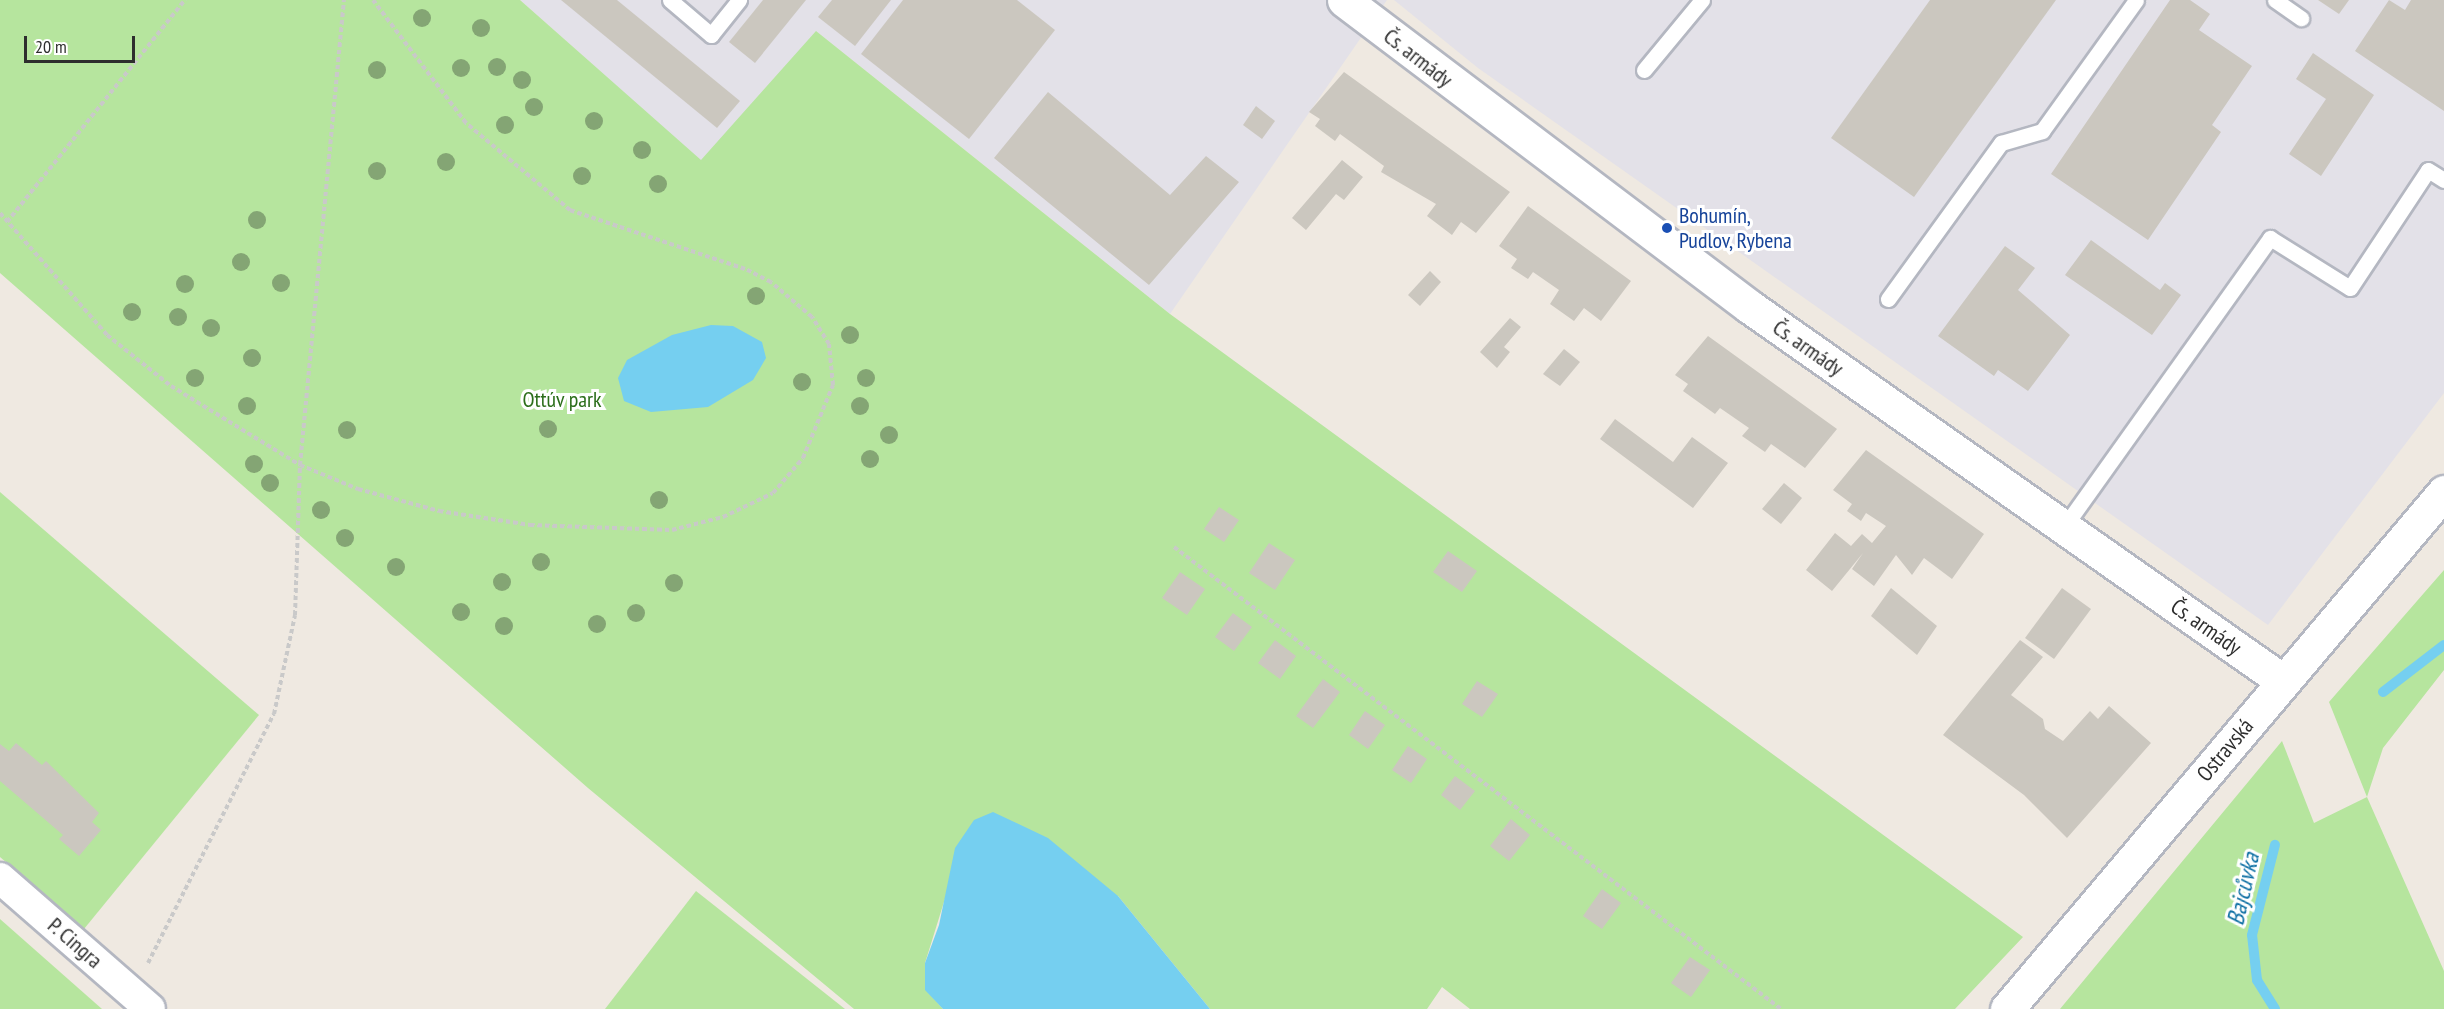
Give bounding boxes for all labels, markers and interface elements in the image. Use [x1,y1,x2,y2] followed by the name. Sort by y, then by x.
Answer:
[1378,22,1458,94] street label: Čs. armády
[27,24,138,62] scale bar
[35,35,67,58] text: 20 m
[1679,202,1793,254] place label: Bohumín, Pudlov, Rybena
[1660,221,1674,235] marker: Bohumín, Pudlov, Rybena
[1767,314,1849,382] street label: Čs. armády
[522,387,602,413] park label: Ottúv park
[2165,593,2247,661] street label: Čs. armády
[2191,713,2259,787] street label: Ostravská
[2221,850,2265,928] water label: Bajcůvka
[42,912,108,974] street label: P. Cingra

